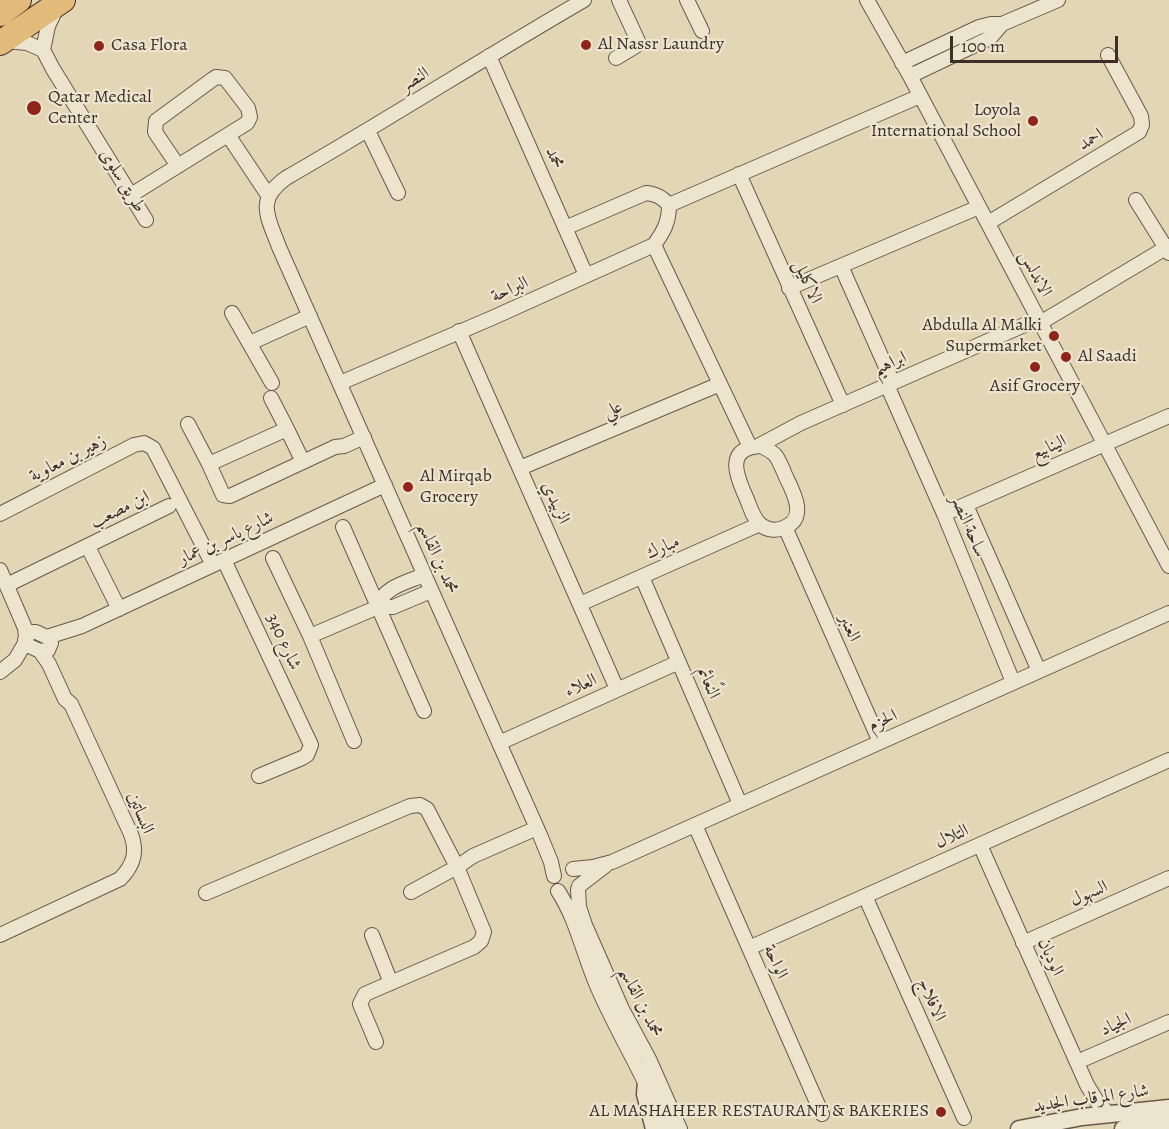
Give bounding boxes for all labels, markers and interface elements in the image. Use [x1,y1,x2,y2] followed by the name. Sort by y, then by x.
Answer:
[953,24,1121,62] scale bar
[598,34,724,56] place label: Al Nassr Laundry
[961,34,1005,58] text: 100 m
[111,35,188,57] place label: Casa Flora
[579,38,593,52] marker: Al Nassr Laundry
[92,39,106,53] marker: Casa Flora
[396,63,434,97] street label: النصر
[48,87,152,130] place label: Qatar Medical Center
[25,99,43,117] marker: Qatar Medical Center
[871,100,1021,142] place label: Loyola International School
[1026,114,1040,128] marker: Loyola International School
[1074,124,1108,156] street label: احمد
[540,144,568,172] street label: محمد
[94,145,150,217] street label: طريق سلوى
[1014,247,1056,301] street label: الاندلس
[788,257,826,307] street label: الاكليل
[488,272,532,308] street label: البراحة
[923,315,1042,358] place label: Abdulla Al Malki Supermarket
[1047,329,1061,343] marker: Abdulla Al Malki Supermarket
[1078,346,1137,368] place label: Al Saadi
[870,347,910,381] street label: ابراهيم
[1059,350,1073,364] marker: Al Saadi
[1028,360,1042,374] marker: Asif Grocery
[990,376,1080,398] place label: Asif Grocery
[600,396,626,424] street label: علي
[26,431,110,487] street label: زهير بن معاوية
[1028,431,1070,465] street label: الينابيع
[420,466,492,508] place label: Al Mirqab Grocery
[536,478,574,528] street label: الزبيدي
[401,480,415,494] marker: Al Mirqab Grocery
[87,486,153,534] street label: ابن مصعب
[945,491,991,561] street label: ساحة النصر
[175,507,277,571] street label: شارع ياسر بن عمار
[412,519,462,597] street label: محمد بن القاسم
[643,531,683,565] street label: مبارك
[261,610,305,674] street label: شارع 340
[833,611,865,645] street label: العنبر
[692,664,724,702] street label: النًعائم
[562,669,600,703] street label: العلاء
[865,705,901,737] street label: الحزم
[122,789,158,837] street label: البساتين
[932,820,972,854] street label: التلال
[1067,876,1111,912] street label: السهول
[1032,935,1068,979] street label: الوديان
[758,942,792,982] street label: الواحة
[613,963,667,1041] street label: محمد بن القاسم
[912,975,950,1025] street label: الافلاج
[1097,1009,1135,1041] street label: الجياد
[1032,1080,1150,1118] street label: شارع المرقاب الجديد
[590,1101,929,1123] place label: AL MASHAHEER RESTAURANT & BAKERIES
[934,1105,948,1119] marker: AL MASHAHEER RESTAURANT & BAKERIES

